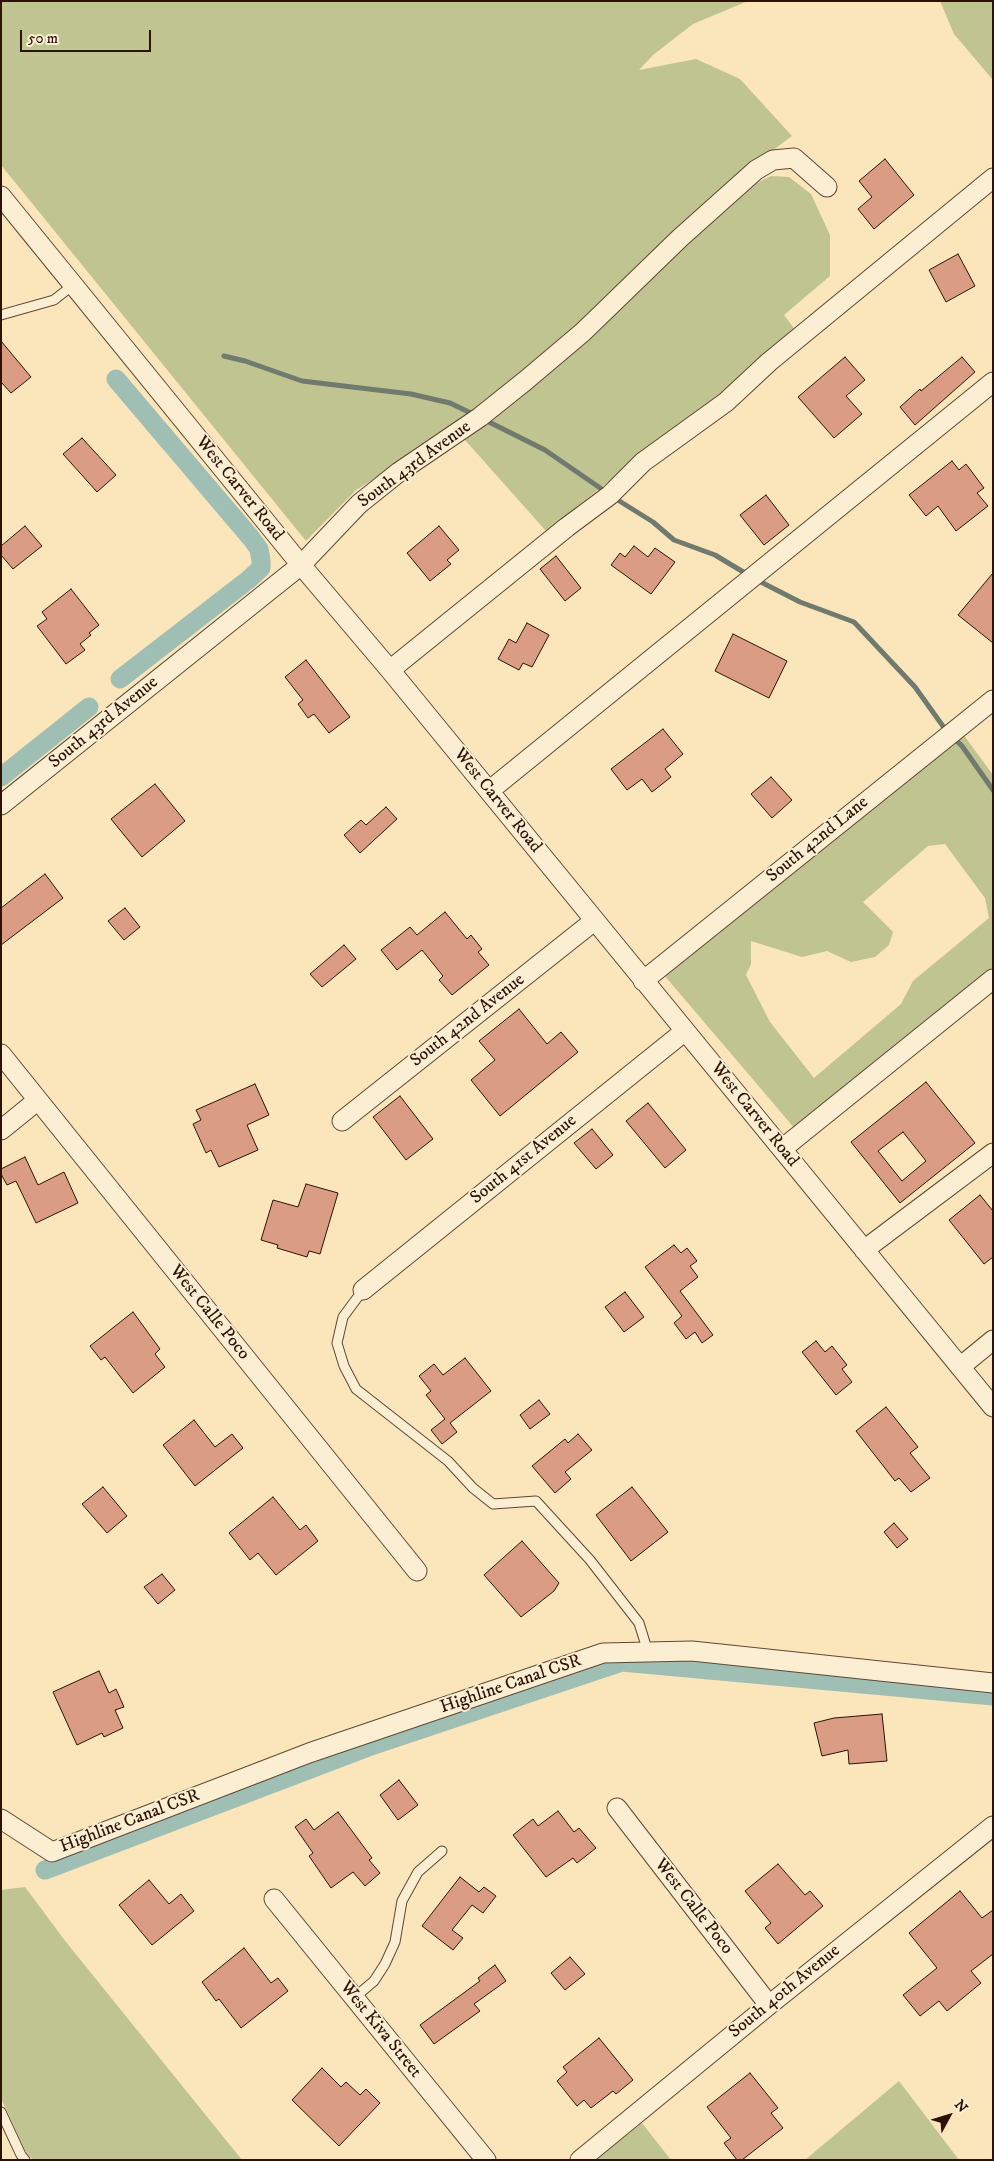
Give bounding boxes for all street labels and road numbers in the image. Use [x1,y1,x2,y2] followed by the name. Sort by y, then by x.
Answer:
[354,417,476,513] street label: South 43rd Avenue
[190,432,288,546] street label: West Carver Road
[45,672,163,774] street label: South 43rd Avenue
[448,744,546,858] street label: West Carver Road
[763,792,873,888] street label: South 42nd Lane
[406,970,530,1072] street label: South 42nd Avenue
[705,1058,803,1172] street label: West Carver Road
[467,1111,581,1209] street label: South 41st Avenue
[164,1261,254,1365] street label: West Calle Poco
[438,1651,584,1719] street label: Highline Canal CSR
[57,1785,203,1859] street label: Highline Canal CSR
[649,1855,737,1959] street label: West Calle Poco
[725,1941,845,2043] street label: South 40th Avenue
[334,1977,426,2083] street label: West Kiva Street

